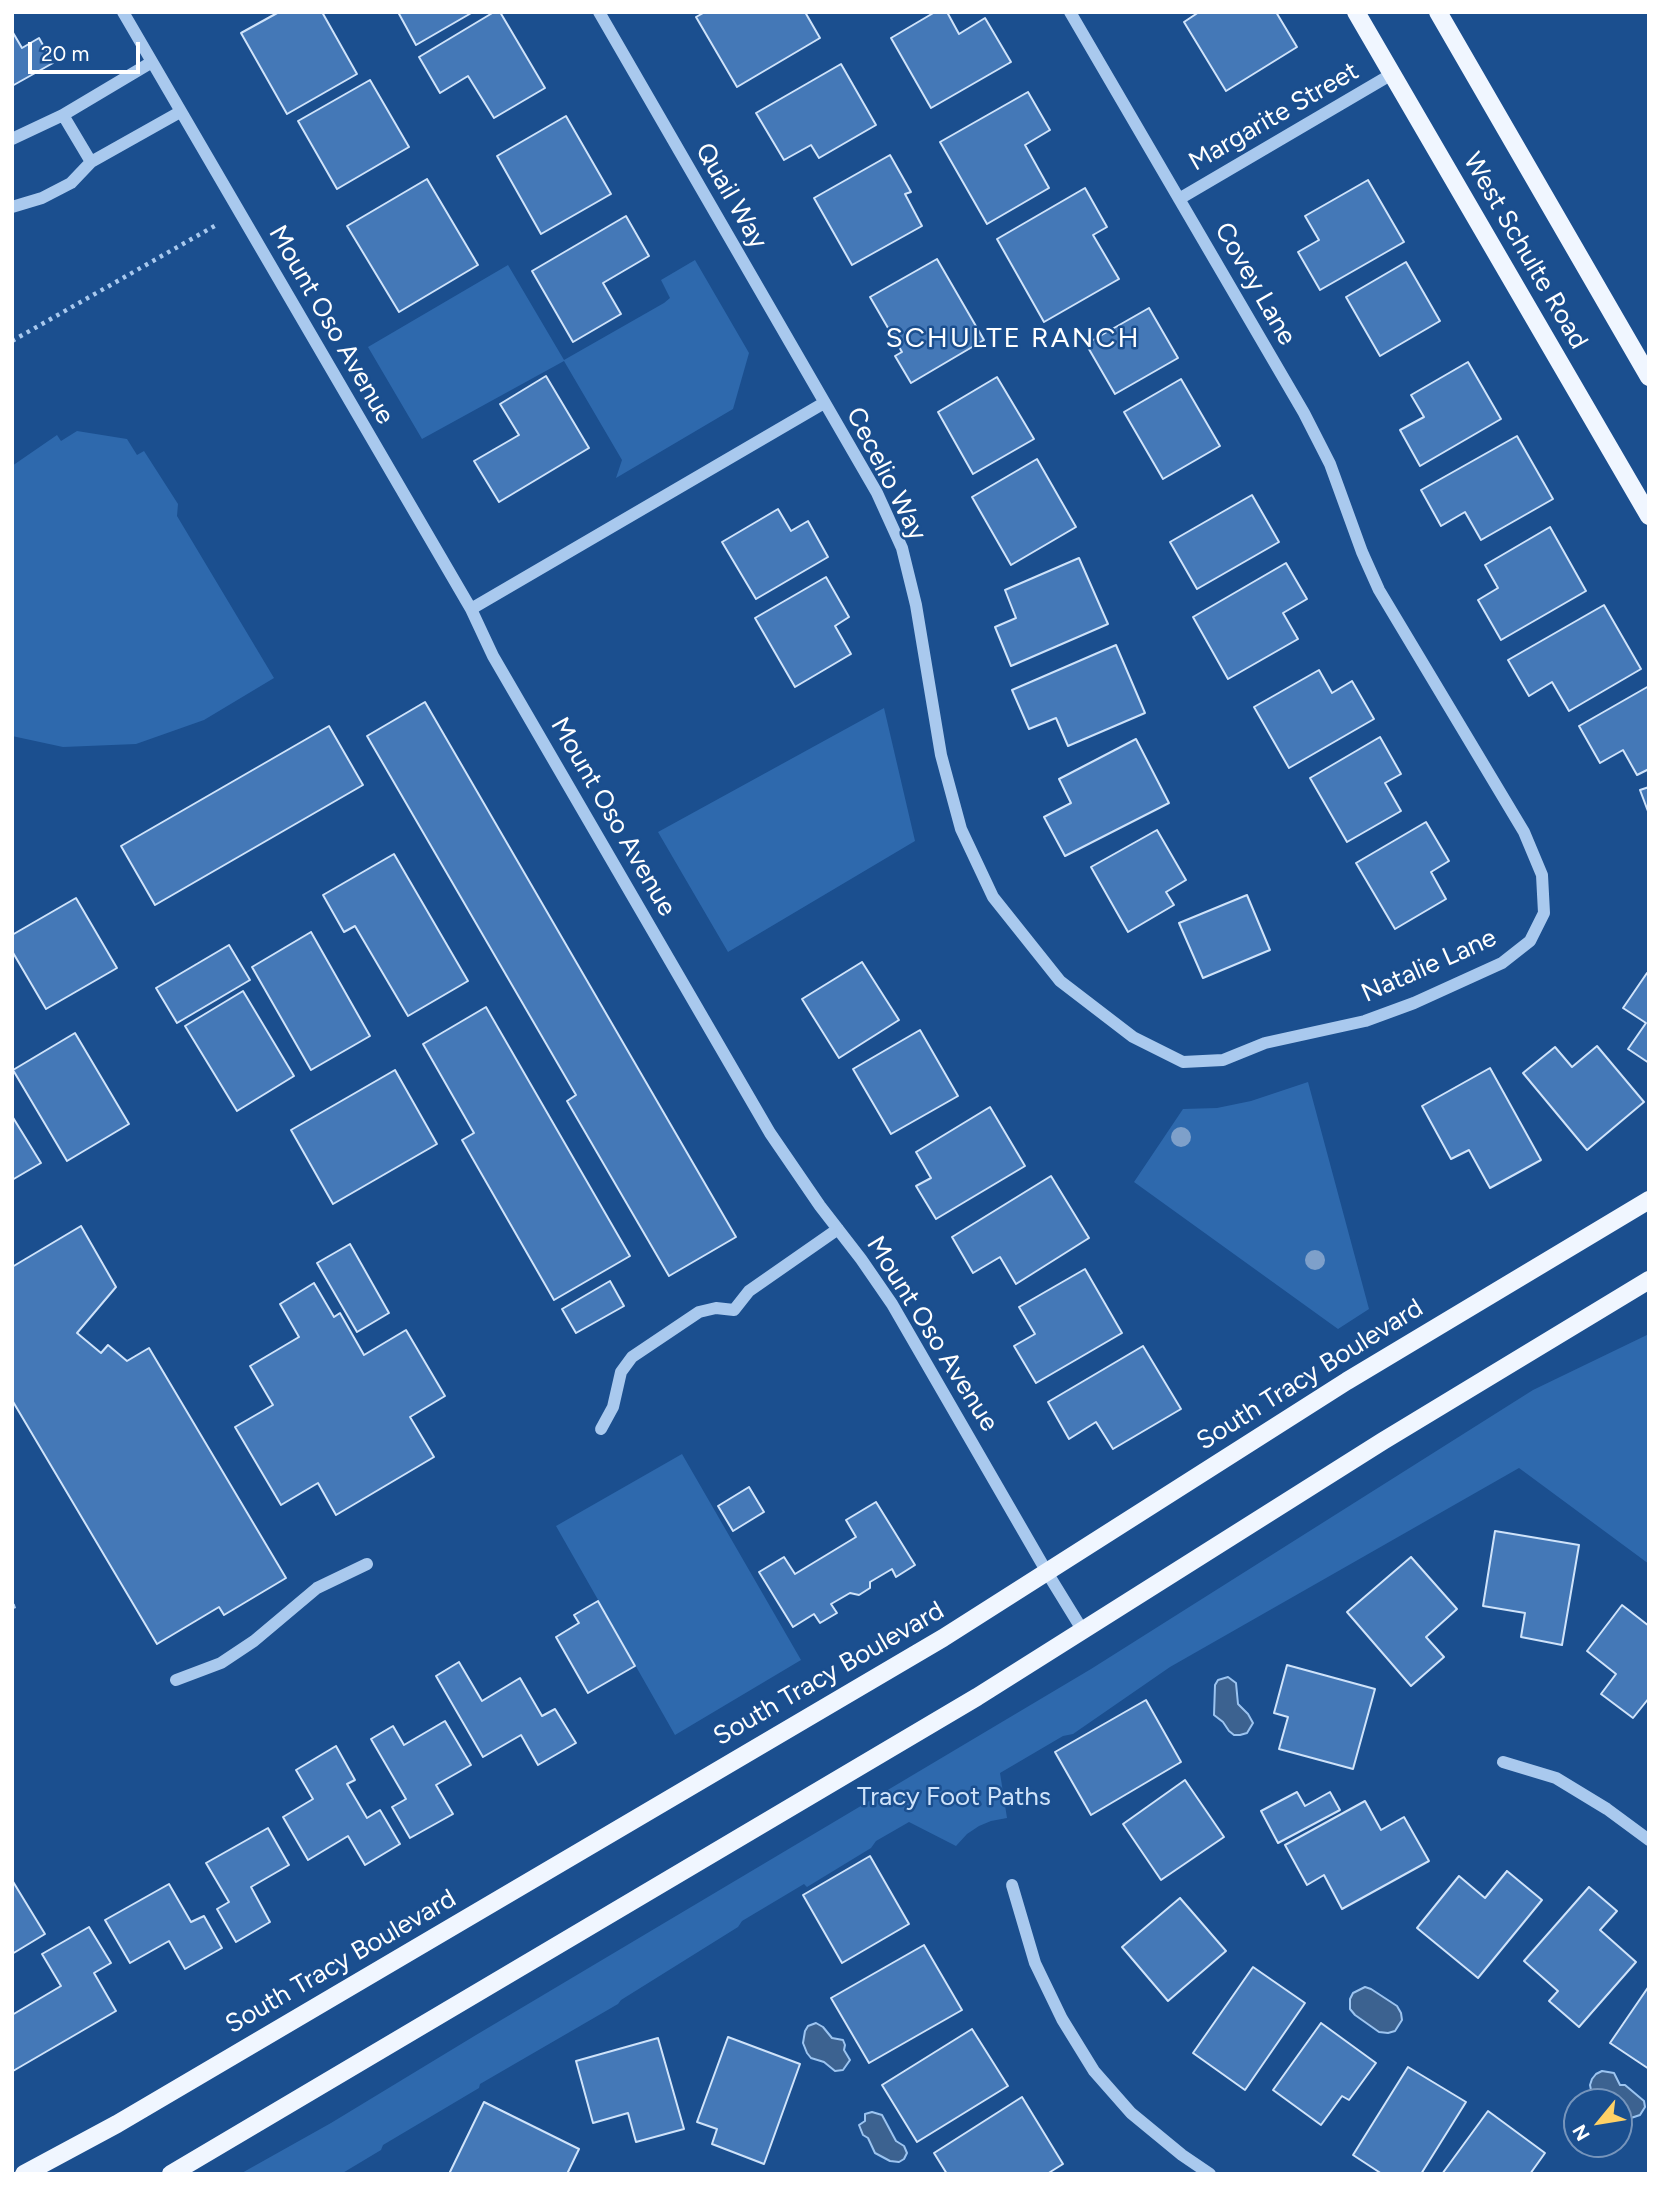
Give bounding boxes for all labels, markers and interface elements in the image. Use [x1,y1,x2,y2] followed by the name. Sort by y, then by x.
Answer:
[32,28,144,72] scale bar
[41,41,89,66] text: 20 m
[1184,56,1364,178] street label: Margarite Street
[688,138,774,254] street label: Quail Way
[1456,147,1594,355] street label: West Schulte Road
[1207,217,1303,351] street label: Covey Lane
[261,220,401,430] street label: Mount Oso Avenue
[887,322,1139,356] district label: SCHULTE RANCH
[839,402,933,546] street label: Cecelio Way
[543,712,683,922] street label: Mount Oso Avenue
[1357,922,1501,1010] street label: Natalie Lane
[859,1231,1005,1437] street label: Mount Oso Avenue
[1191,1293,1429,1457] street label: South Tracy Boulevard
[708,1595,950,1753] street label: South Tracy Boulevard
[857,1781,1051,1813] park label: Tracy Foot Paths
[220,1883,462,2041] street label: South Tracy Boulevard
[1563,2088,1633,2158] north arrow
[1567,2121,1595,2145] text: N

